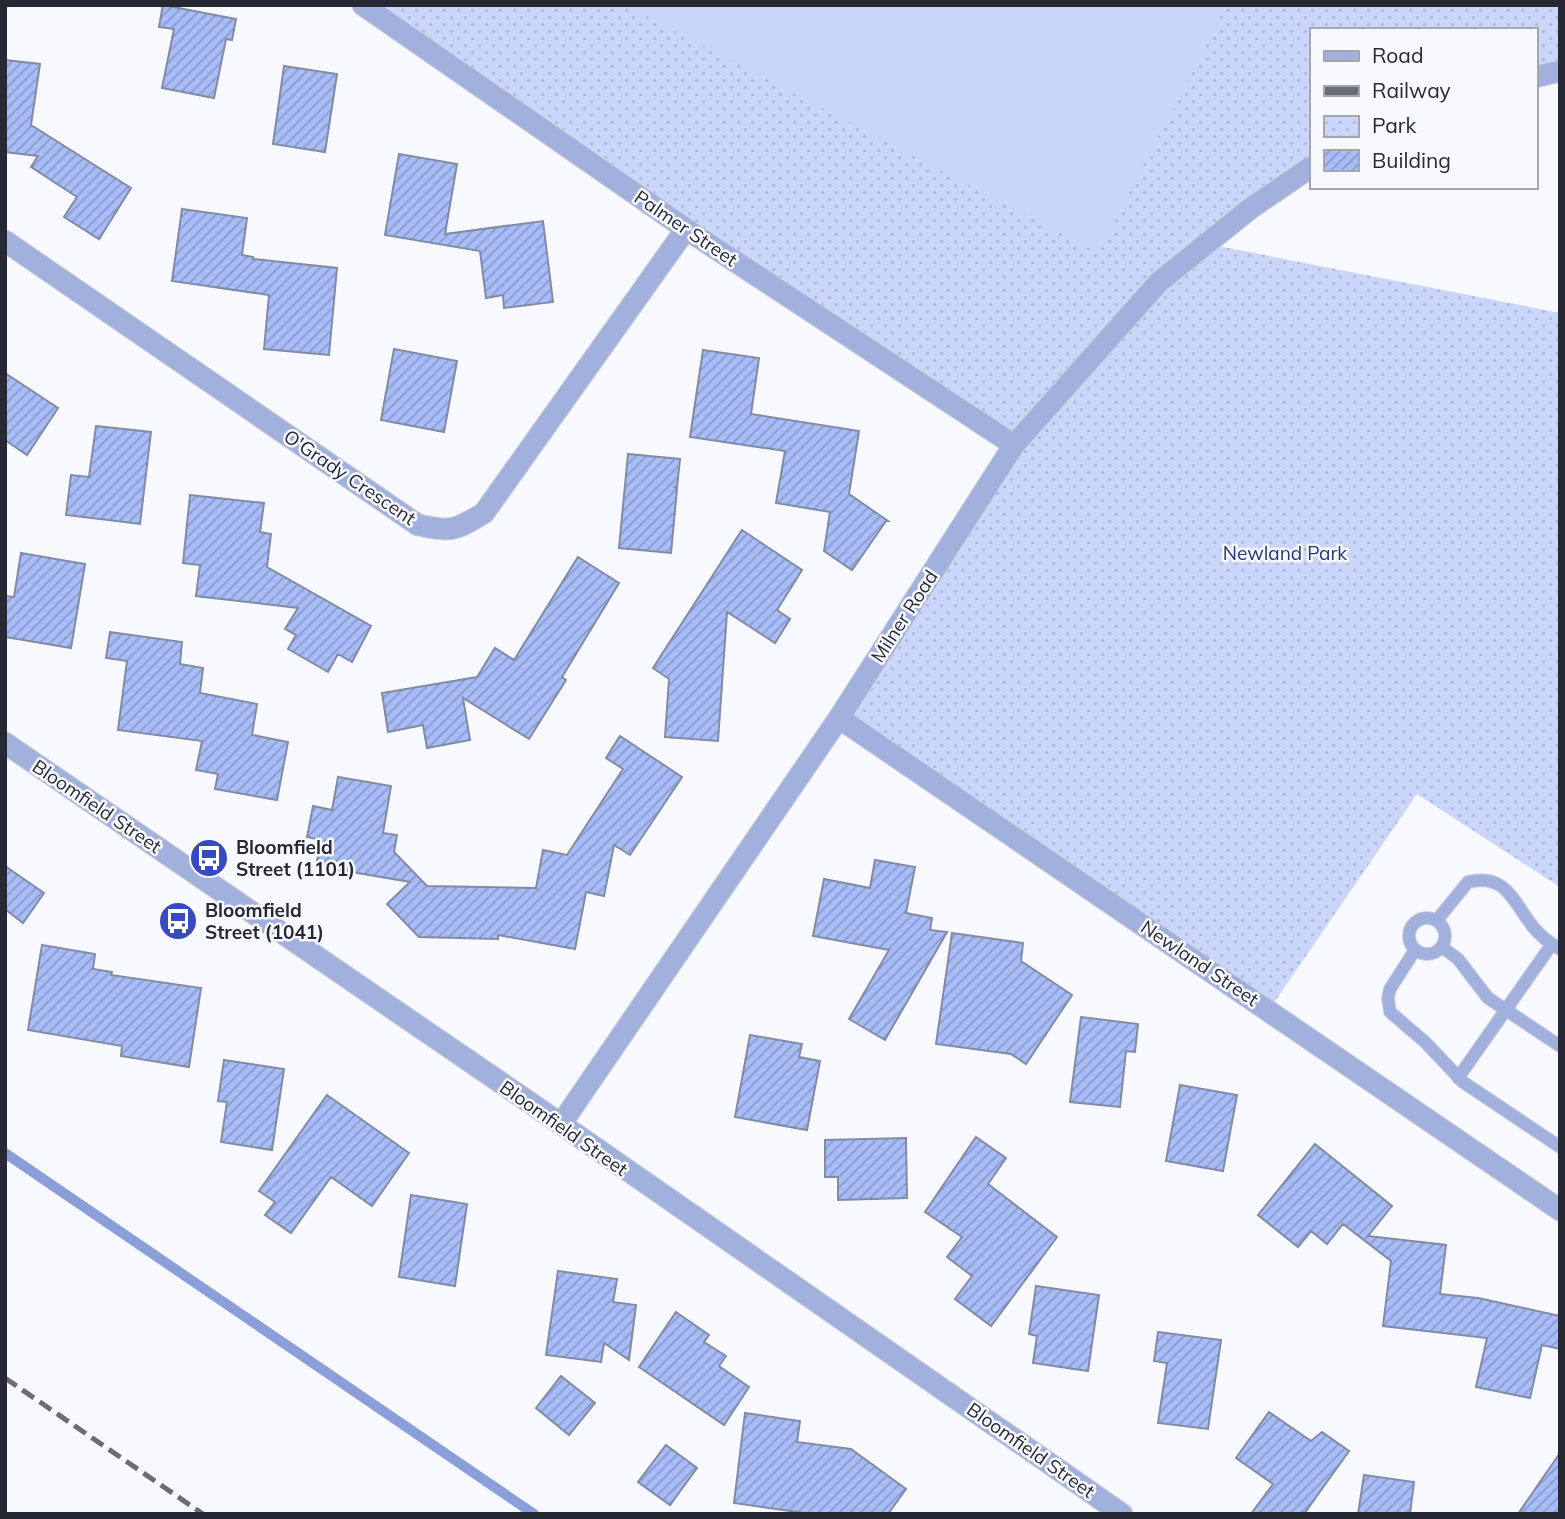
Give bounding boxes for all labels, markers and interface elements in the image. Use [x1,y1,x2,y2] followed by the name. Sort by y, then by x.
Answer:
[1310,28,1537,189] legend
[1372,42,1423,68] text: Road
[1372,77,1451,103] text: Railway
[1372,112,1416,138] text: Park
[1372,147,1451,173] text: Building
[630,185,742,271] street label: Palmer Street
[279,424,421,530] street label: O'Grady Crescent
[1223,541,1347,565] park label: Newland Park
[865,565,943,667] street label: Milner Road
[28,754,166,858] street label: Bloomfield Street
[236,835,355,881] place label: Bloomfield Street (1101)
[188,837,230,879] bus stop icon: Bloomfield Street (1101)
[205,898,324,944] place label: Bloomfield Street (1041)
[157,900,199,942] bus stop icon: Bloomfield Street (1041)
[1137,915,1264,1011] street label: Newland Street
[495,1075,633,1181] street label: Bloomfield Street
[962,1397,1100,1503] street label: Bloomfield Street

